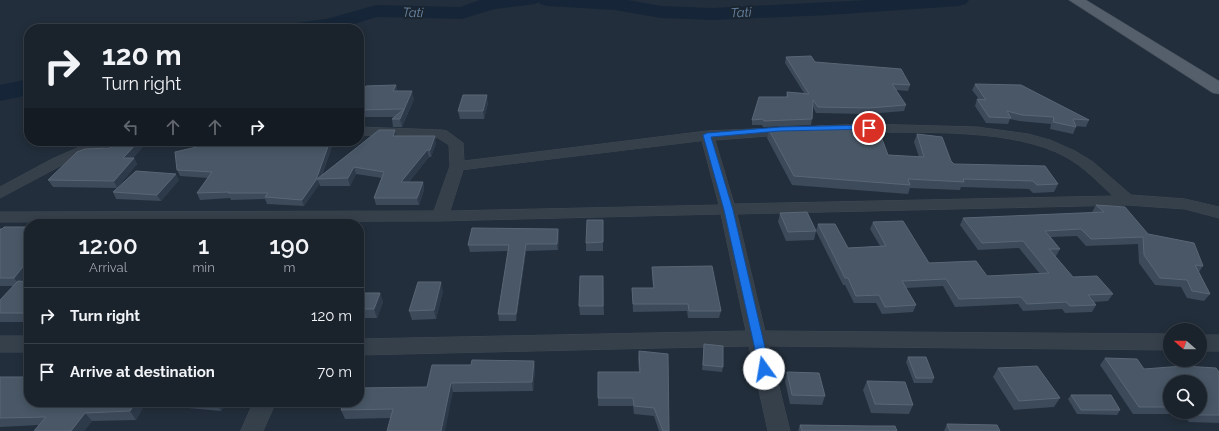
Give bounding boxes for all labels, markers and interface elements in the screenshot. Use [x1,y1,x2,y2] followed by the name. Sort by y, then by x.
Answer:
[730,4,753,21] water label: Tati
[402,5,425,20] water label: Tati
[102,39,182,72] text: 120 m
[36,40,88,92] icon: right
[102,73,181,94] text: Turn right
[852,111,886,145] pin
[120,116,142,138] icon: left
[162,116,184,138] icon: ahead
[204,116,226,138] icon: ahead
[246,116,268,138] icon: right
[858,117,880,139] icon: arrive
[79,231,138,260] text: 12:00
[198,231,209,260] text: 1
[269,231,309,260] text: 190
[89,260,127,275] text: Arrival
[192,260,215,275] text: min
[283,260,295,275] text: m
[36,305,58,327] icon: right
[70,307,140,325] text: Turn right
[311,307,352,325] text: 120 m
[1163,323,1207,367] north arrow
[1163,323,1207,419] map controls
[743,348,785,390] position arrow
[36,361,58,383] icon: arrive
[70,363,215,381] text: Arrive at destination
[317,363,352,381] text: 70 m
[1163,375,1207,419] button: search

